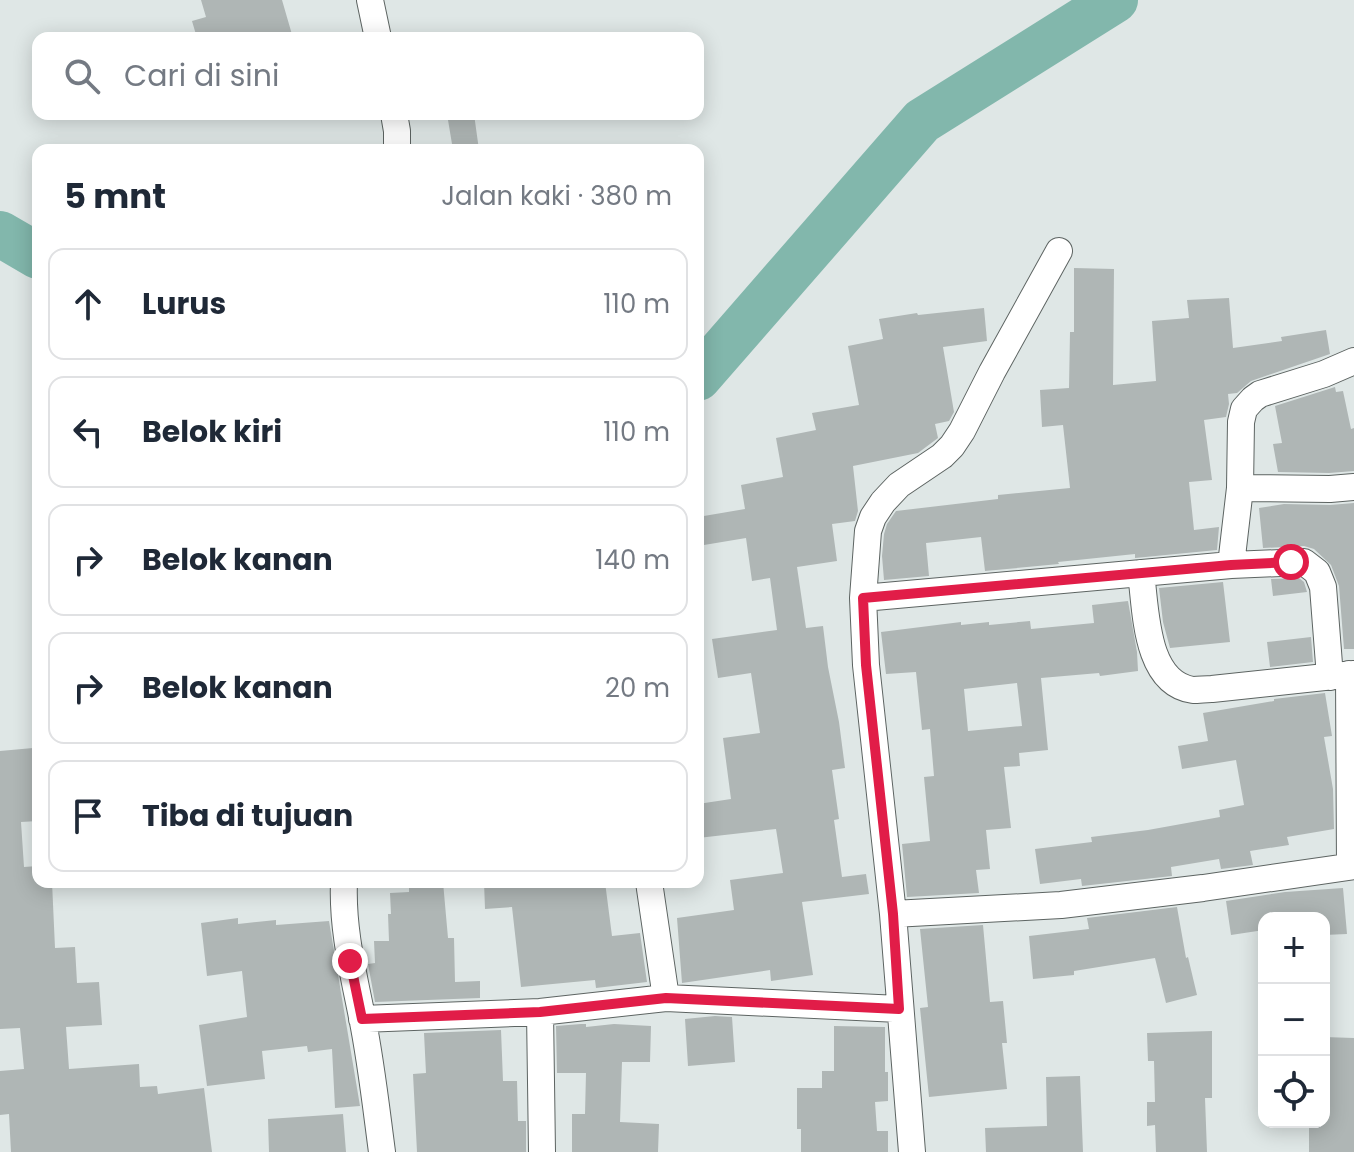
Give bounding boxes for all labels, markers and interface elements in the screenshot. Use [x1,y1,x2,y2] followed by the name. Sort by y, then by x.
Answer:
[32,32,704,120] search box
[60,54,104,98] icon: search
[124,54,279,97] text: Cari di sini
[64,172,166,220] text: 5 mnt
[441,178,672,214] text: Jalan kaki · 380 m
[66,282,110,326] icon: ahead
[142,282,226,325] text: Lurus
[603,286,670,322] text: 110 m
[66,410,110,454] icon: left
[142,410,282,453] text: Belok kiri
[603,414,670,450] text: 110 m
[66,538,110,582] icon: right
[142,538,333,581] text: Belok kanan
[595,542,670,578] text: 140 m
[1273,544,1309,580] route start
[66,666,110,710] icon: right
[142,666,333,709] text: Belok kanan
[605,670,670,706] text: 20 m
[66,794,110,838] icon: arrive
[142,794,353,837] text: Tiba di tujuan
[1258,912,1330,1128] map controls
[1258,912,1330,984] button: +
[332,943,368,979] route end
[1258,984,1330,1056] button: −
[1258,1056,1330,1128] button: locate

